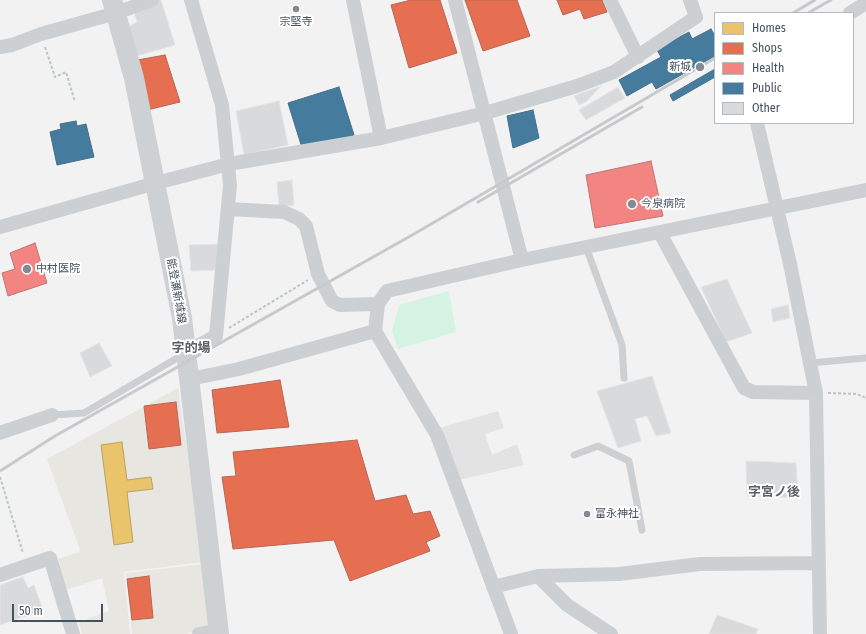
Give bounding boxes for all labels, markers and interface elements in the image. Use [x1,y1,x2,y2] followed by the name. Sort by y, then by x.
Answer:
[291,4,301,14] marker: 宗堅寺
[714,12,854,124] legend
[280,15,312,29] place label: 宗堅寺
[752,21,786,35] text: Homes
[752,41,782,55] text: Shops
[669,60,691,74] place label: 新城
[694,61,706,73] marker: 新城
[752,61,784,75] text: Health
[752,81,782,95] text: Public
[752,101,780,115] text: Other
[641,197,685,211] place label: 今泉病院
[626,198,638,210] marker: 今泉病院
[164,257,188,325] street label: 能登瀬新城線
[36,262,80,276] place label: 中村医院
[21,263,33,275] marker: 中村医院
[172,340,210,356] district label: 字的場
[748,484,800,500] district label: 字宮ノ後
[595,507,639,521] place label: 富永神社
[582,509,592,519] marker: 富永神社
[14,596,105,622] scale bar
[19,604,43,618] text: 50 m

